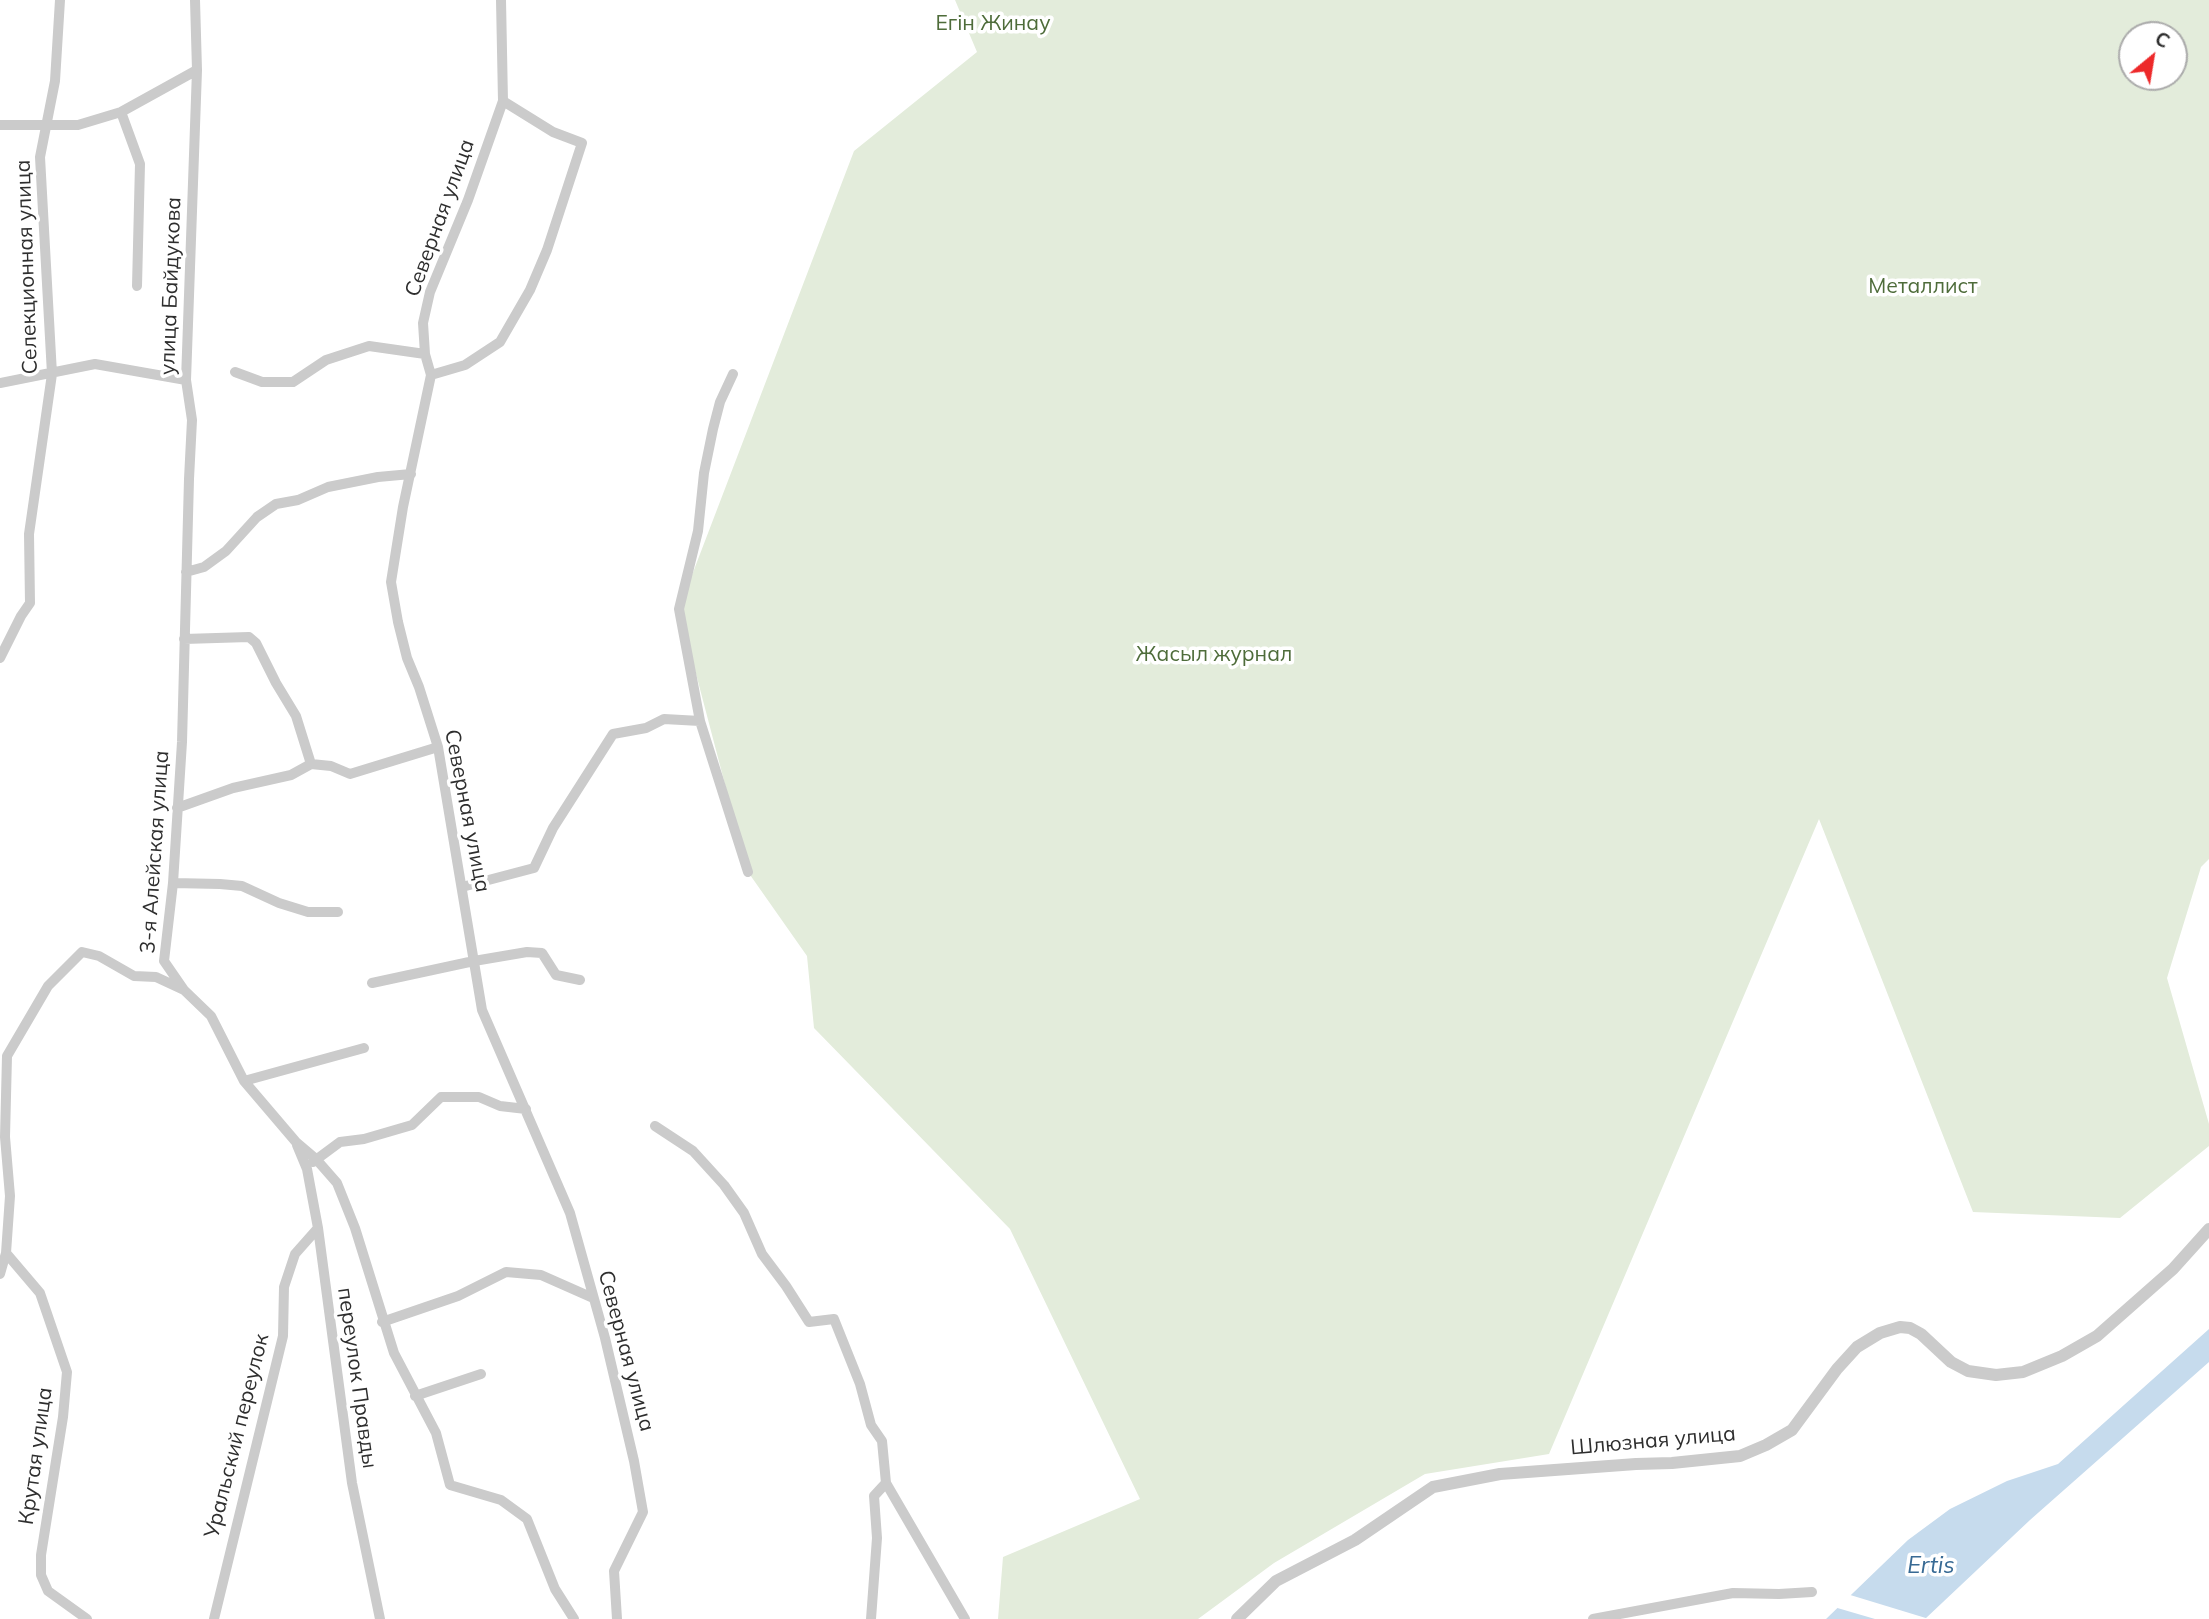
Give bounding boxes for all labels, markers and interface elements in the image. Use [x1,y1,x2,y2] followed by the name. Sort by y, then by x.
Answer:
[935,11,1051,37] park label: Егін Жинау
[2118,21,2188,91] north arrow
[2151,26,2174,53] text: С
[400,136,480,300] street label: Северная улица
[11,159,43,375] street label: Селекционная улица
[155,196,187,376] street label: улица Байдукова
[1868,274,1978,300] park label: Металлист
[1136,642,1292,668] park label: Жасыл журнал
[439,727,495,895] street label: Северная улица
[135,750,175,954] street label: 3-я Алейская улица
[592,1268,660,1434] street label: Северная улица
[332,1286,382,1470] street label: переулок Правды
[199,1331,275,1541] street label: Уральский переулок
[14,1386,58,1526] street label: Крутая улица
[1569,1421,1737,1461] street label: Шлюзная улица
[1907,1552,1955,1580] water label: Ertis

